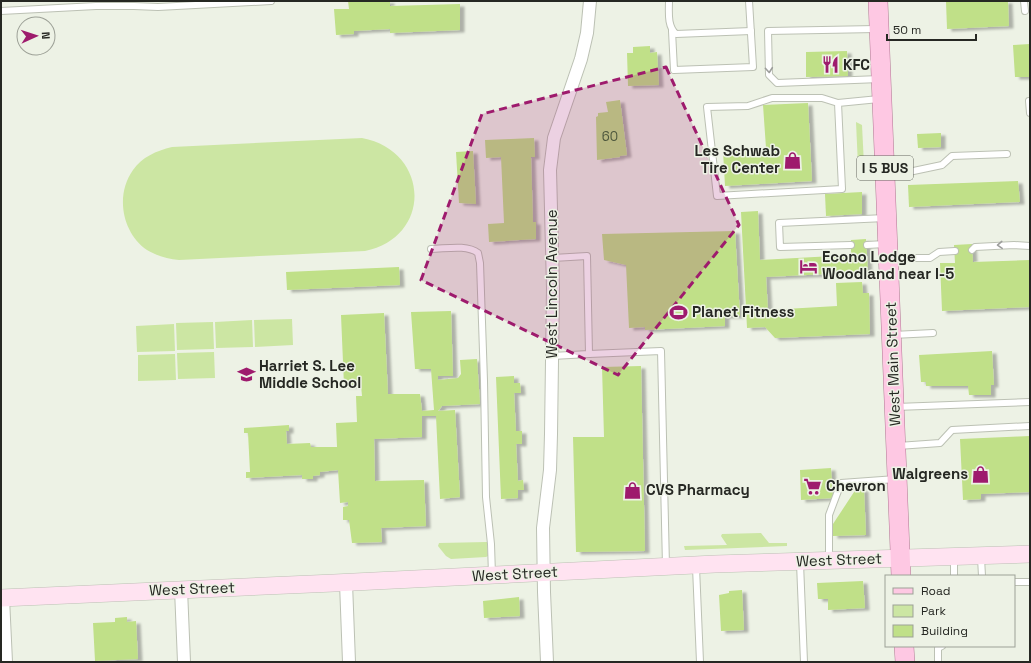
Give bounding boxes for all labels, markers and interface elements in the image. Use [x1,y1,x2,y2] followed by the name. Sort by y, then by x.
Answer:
[16,16,56,56] north arrow
[887,16,976,42] scale bar
[893,22,921,38] text: 50 m
[39,31,53,40] text: N
[820,55,840,75] restaurant icon: KFC
[843,55,870,74] place label: KFC
[764,66,773,73] one-way arrow
[602,128,618,145] house number: 60
[694,141,780,177] place label: Les Schwab Tire Center
[783,150,803,170] shop icon: Les Schwab Tire Center
[857,156,913,180] road number: I 5 BUS
[542,209,561,359] street label: West Lincoln Avenue
[997,241,1003,250] one-way arrow
[822,247,954,283] place label: Econo Lodge Woodland near I-5
[799,256,819,276] hotel icon: Econo Lodge Woodland near I-5
[881,301,904,427] street label: West Main Street
[669,302,689,322] sports icon: Planet Fitness
[692,302,795,321] place label: Planet Fitness
[259,356,361,392] place label: Harriet S. Lee Middle School
[236,365,256,385] school or university icon: Harriet S. Lee Middle School
[892,464,968,483] place label: Walgreens
[971,464,991,484] shop icon: Walgreens
[803,476,823,496] supermarket icon: Chevron
[826,476,886,495] place label: Chevron
[623,480,643,500] shop icon: CVS Pharmacy
[646,480,750,499] place label: CVS Pharmacy
[796,548,882,570] street label: West Street
[471,562,559,585] street label: West Street
[885,575,1015,647] legend
[149,577,235,599] street label: West Street
[921,583,950,599] text: Road
[921,603,946,619] text: Park
[921,623,968,639] text: Building

